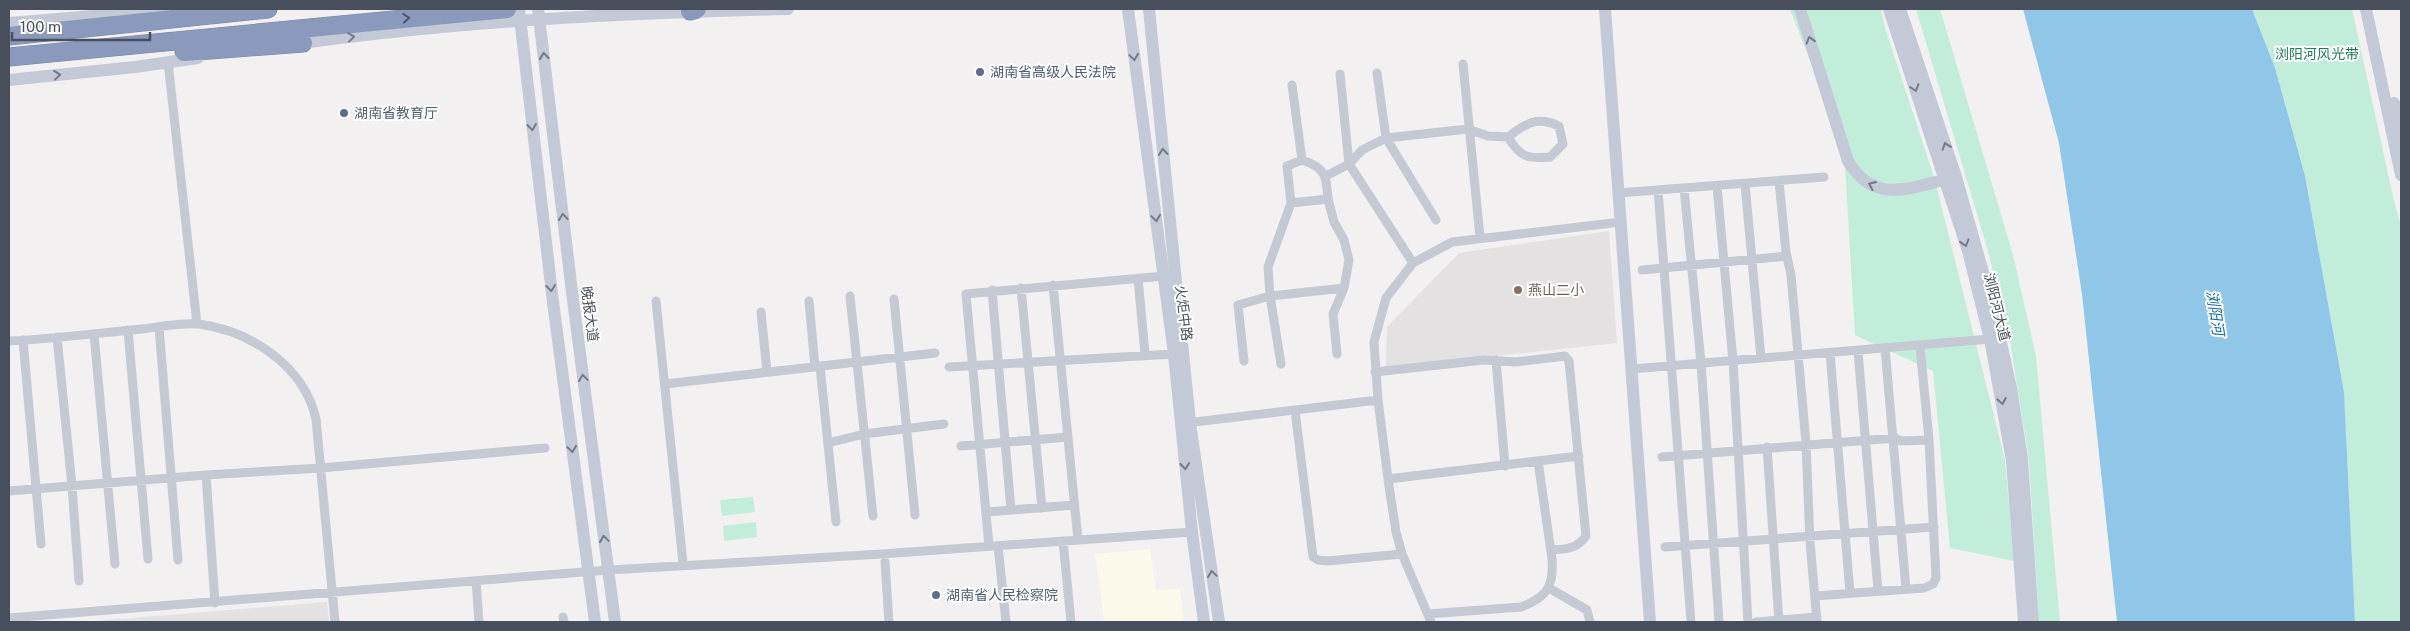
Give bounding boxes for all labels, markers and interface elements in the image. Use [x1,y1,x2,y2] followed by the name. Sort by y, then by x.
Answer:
[12,10,150,42] scale bar
[402,13,410,24] one-way arrow
[20,18,61,35] text: 100 m
[348,32,356,43] one-way arrow
[1806,36,1816,44] one-way arrow
[2275,46,2359,62] park label: 浏阳河风光带
[539,51,550,59] one-way arrow
[1129,53,1139,61] one-way arrow
[990,64,1116,80] place label: 湖南省高级人民法院
[974,66,986,78] marker: 湖南省高级人民法院
[54,70,62,81] one-way arrow
[1909,84,1919,92] one-way arrow
[354,105,438,121] place label: 湖南省教育厅
[338,107,350,119] marker: 湖南省教育厅
[526,123,537,131] one-way arrow
[1941,142,1951,151] one-way arrow
[1158,148,1169,156] one-way arrow
[1868,181,1877,192] one-way arrow
[558,213,569,221] one-way arrow
[1151,214,1161,222] one-way arrow
[1960,238,1970,247] one-way arrow
[1981,271,2013,343] street label: 浏阳河大道
[1528,282,1584,298] place label: 燕山二小
[545,284,556,292] one-way arrow
[1173,284,1195,342] street label: 火炬中路
[1512,284,1524,296] marker: 燕山二小
[579,285,601,343] street label: 晚报大道
[2204,289,2228,339] water label: 浏阳河
[578,374,589,382] one-way arrow
[1997,397,2007,405] one-way arrow
[566,446,577,454] one-way arrow
[1180,463,1191,471] one-way arrow
[600,535,610,544] one-way arrow
[1207,570,1218,578] one-way arrow
[946,587,1058,603] place label: 湖南省人民检察院
[930,589,942,601] marker: 湖南省人民检察院

